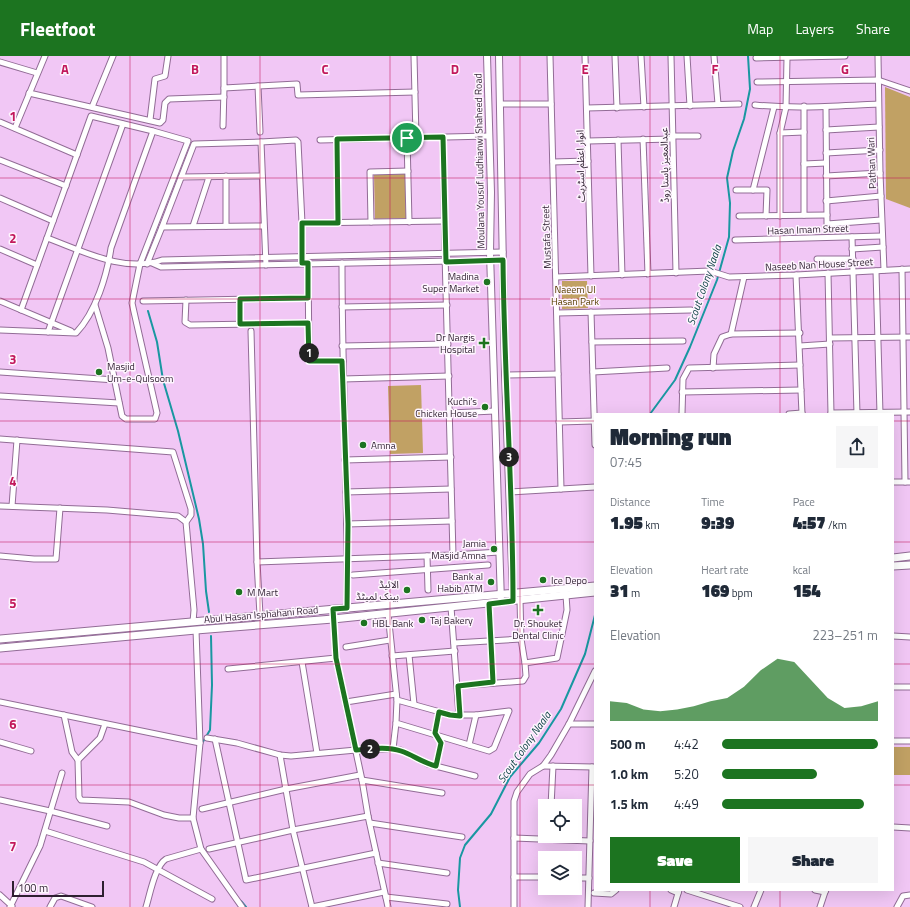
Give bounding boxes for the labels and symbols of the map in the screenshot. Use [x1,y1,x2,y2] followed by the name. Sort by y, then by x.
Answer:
[61,59,69,79] text: A
[191,59,199,79] text: B
[321,59,329,79] text: C
[451,59,459,79] text: D
[581,59,589,79] text: E
[712,59,719,79] text: F
[841,59,849,79] text: G
[470,73,489,249] street label: Moulana Yousuf Ludhianwi Shaheed Road
[9,106,17,126] text: 1
[390,121,424,155] pin
[656,127,673,203] street label: عبدالمعیز پاستا روڈ
[572,130,589,202] street label: انوار اعظم اسٹریٹ
[863,137,880,189] street label: Pathan Wari
[538,205,555,269] street label: Mustafa Street
[767,221,849,238] street label: Hasan Imam Street
[9,228,17,248] text: 2
[683,242,725,327] water label: Scout Colony Naala
[765,254,874,275] street label: Naseeb Nan House Street
[422,269,479,296] place label: Madina Super Market
[482,277,492,287] marker: Madina Super Market
[551,282,599,309] park label: Naeem Ul Hasan Park
[436,330,475,357] place label: Dr Nargis Hospital
[478,337,490,349] marker: Dr Nargis Hospital
[299,343,319,363] pin: 1
[9,349,17,369] text: 3
[107,359,173,386] place label: Masjid Um-e-Qulsoom
[94,367,104,377] marker: Masjid Um-e-Qulsoom
[415,394,477,421] place label: Kuchi’s Chicken House
[480,402,490,412] marker: Kuchi’s Chicken House
[371,438,396,453] place label: Amna
[358,440,368,450] marker: Amna
[499,447,519,467] pin: 3
[9,471,17,491] text: 4
[431,536,486,563] place label: Jamia Masjid Amna
[489,544,499,554] marker: Jamia Masjid Amna
[437,569,483,596] place label: Bank al Habib ATM
[551,573,587,588] place label: Ice Depo
[538,575,548,585] marker: Ice Depo
[356,577,399,604] place label: الائیڈ بینک لمیٹڈ
[486,577,496,587] marker: Bank al Habib ATM
[247,585,278,600] place label: M Mart
[402,585,412,595] marker: الائیڈ بینک لمیٹڈ
[234,587,244,597] marker: M Mart
[9,593,17,613] text: 5
[203,602,319,627] street label: Abul Hasan Isphahani Road
[532,604,544,616] marker: Dr. Shouket Dental Clinic
[430,613,473,628] place label: Taj Bakery
[417,615,427,625] marker: Taj Bakery
[372,616,413,631] place label: HBL Bank
[512,616,564,643] place label: Dr. Shouket Dental Clinic
[359,618,369,628] marker: HBL Bank
[493,708,555,786] water label: Scout Colony Naala
[9,714,17,734] text: 6
[360,739,380,759] pin: 2
[9,836,17,856] text: 7
[12,879,104,898] scale bar

